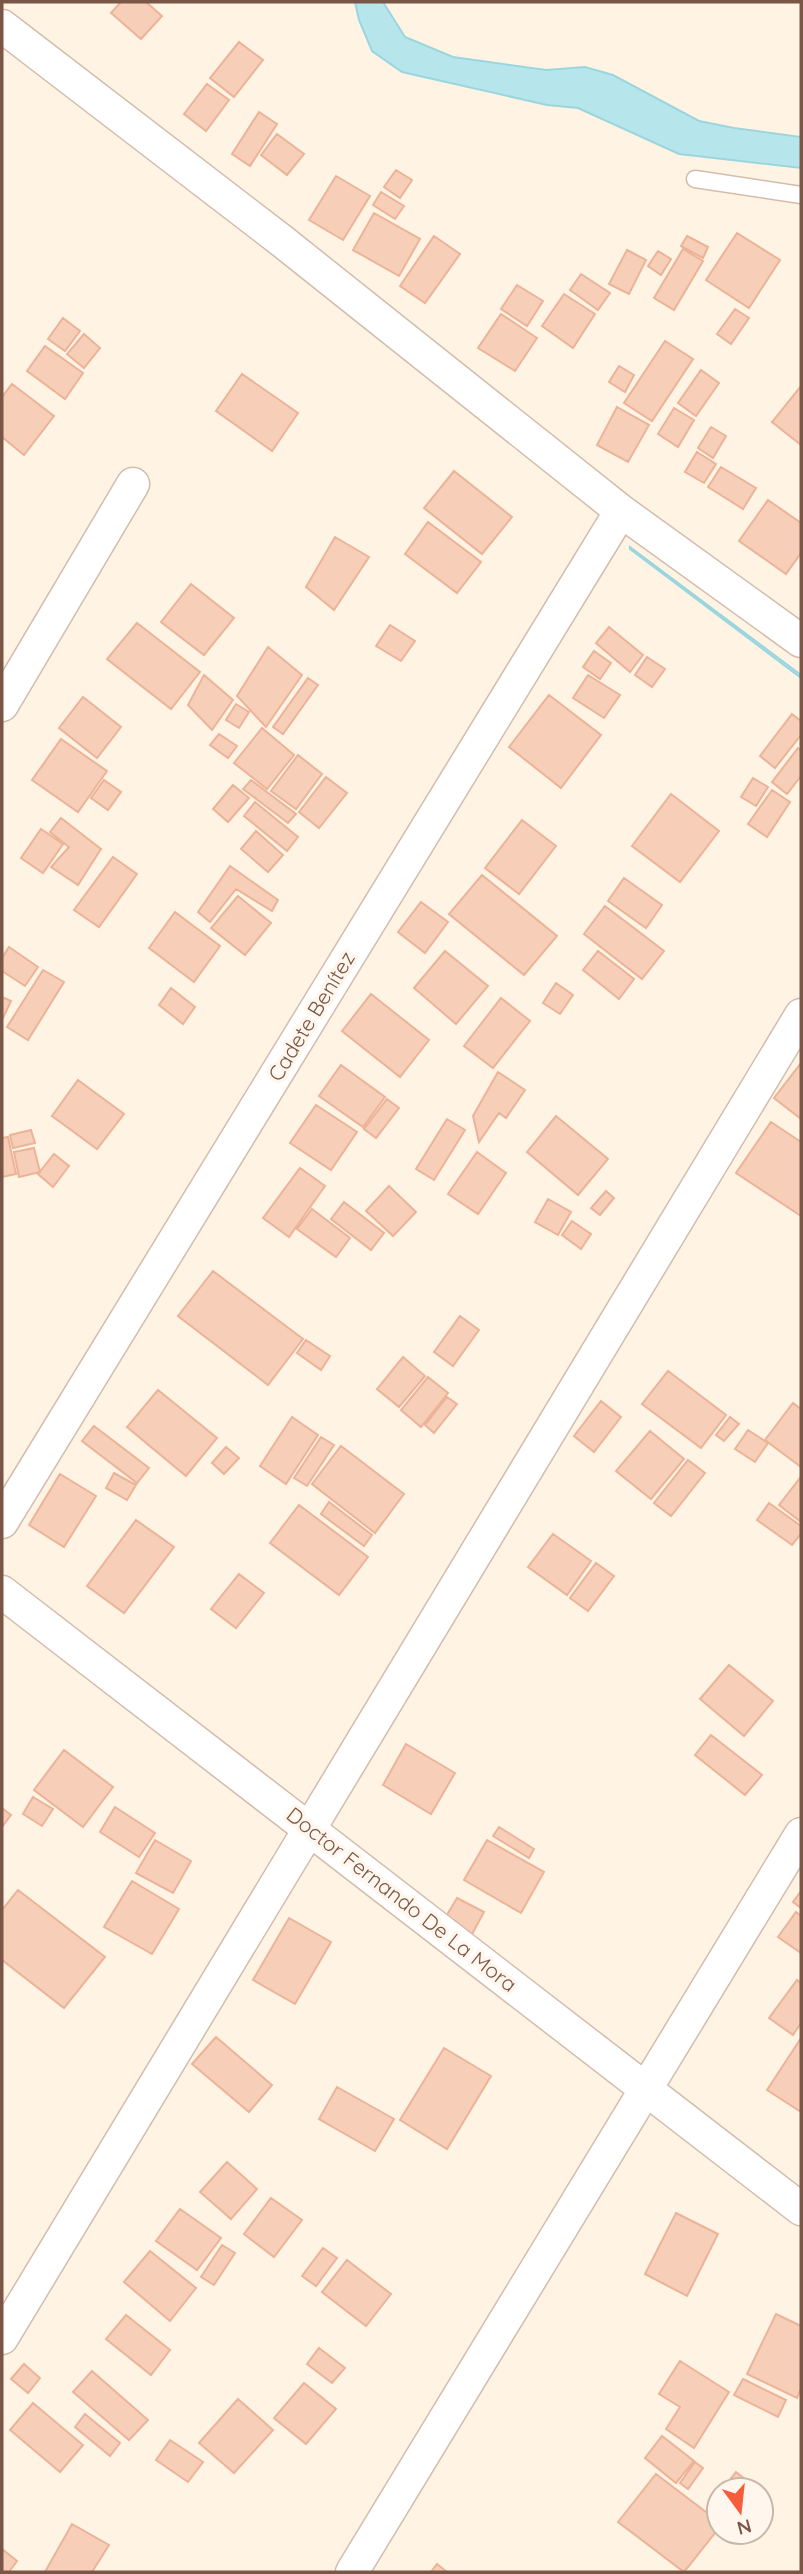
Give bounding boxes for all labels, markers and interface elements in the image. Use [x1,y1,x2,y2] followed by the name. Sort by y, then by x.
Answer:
[262,946,360,1086] street label: Cadete Benítez
[282,1801,522,1997] street label: Doctor Fernando De La Mora
[705,2476,775,2546] north arrow
[735,2514,754,2541] text: N

